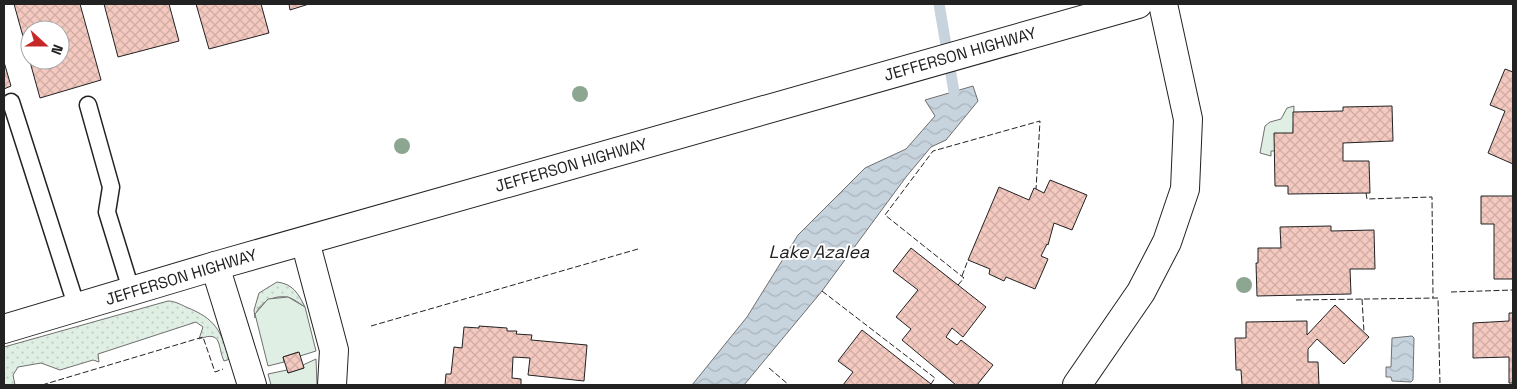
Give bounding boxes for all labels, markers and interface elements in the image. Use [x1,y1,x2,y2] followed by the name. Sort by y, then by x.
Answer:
[20,20,70,70] north arrow
[881,22,1039,86] street label: JEFFERSON HIGHWAY
[47,42,67,57] text: N
[492,133,650,197] street label: JEFFERSON HIGHWAY
[769,240,870,263] water label: Lake Azalea
[102,244,260,310] street label: JEFFERSON HIGHWAY

